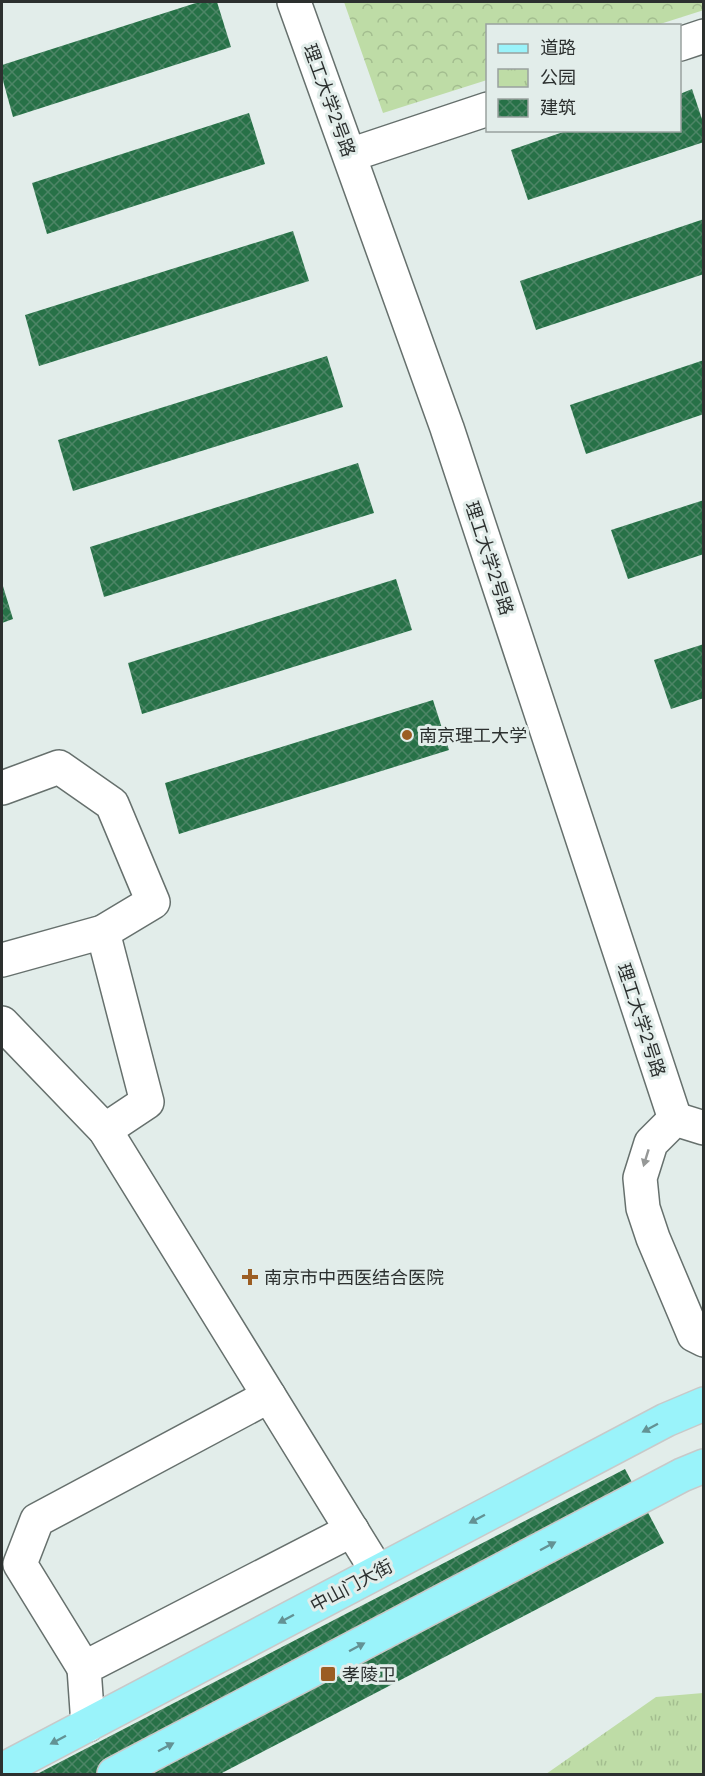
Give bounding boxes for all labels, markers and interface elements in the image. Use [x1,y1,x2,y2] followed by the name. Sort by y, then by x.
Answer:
[486,24,681,132] legend
[540,36,576,58] text: 道路
[299,41,361,159] street label: 理工大学2号路
[540,66,576,88] text: 公园
[540,96,576,118] text: 建筑
[461,498,519,618] street label: 理工大学2号路
[419,724,527,746] place label: 南京理工大学
[400,728,414,742] marker: 南京理工大学
[613,960,671,1080] street label: 理工大学2号路
[641,1149,650,1167] one-way arrow
[264,1266,444,1288] place label: 南京市中西医结合医院
[241,1268,259,1286] marker: 南京市中西医结合医院
[641,1423,658,1433] one-way arrow
[469,1514,486,1523] one-way arrow
[540,1541,557,1551] one-way arrow
[306,1554,396,1616] street label: 中山门大街
[278,1614,295,1624] one-way arrow
[348,1642,365,1652] one-way arrow
[342,1663,396,1685] place label: 孝陵卫
[319,1665,337,1683] marker: 孝陵卫
[50,1735,67,1745] one-way arrow
[157,1742,174,1752] one-way arrow

